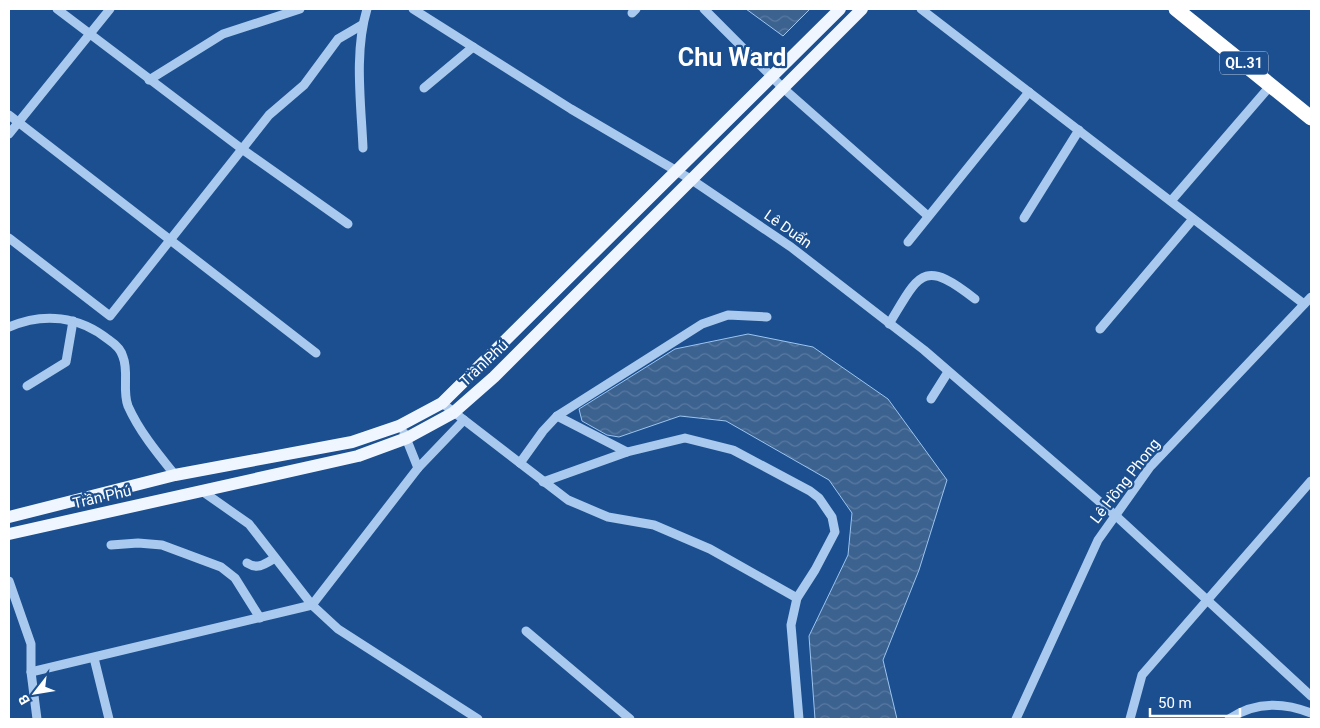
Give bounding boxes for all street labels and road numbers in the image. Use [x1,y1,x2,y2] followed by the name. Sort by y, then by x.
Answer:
[1220,52,1268,74] road number: QL.31
[761,206,815,252] street label: Lê Duẩn
[456,336,512,390] street label: Trần Phú
[1086,435,1164,527] street label: Lê Hồng Phong
[71,482,133,512] street label: Trần Phú

